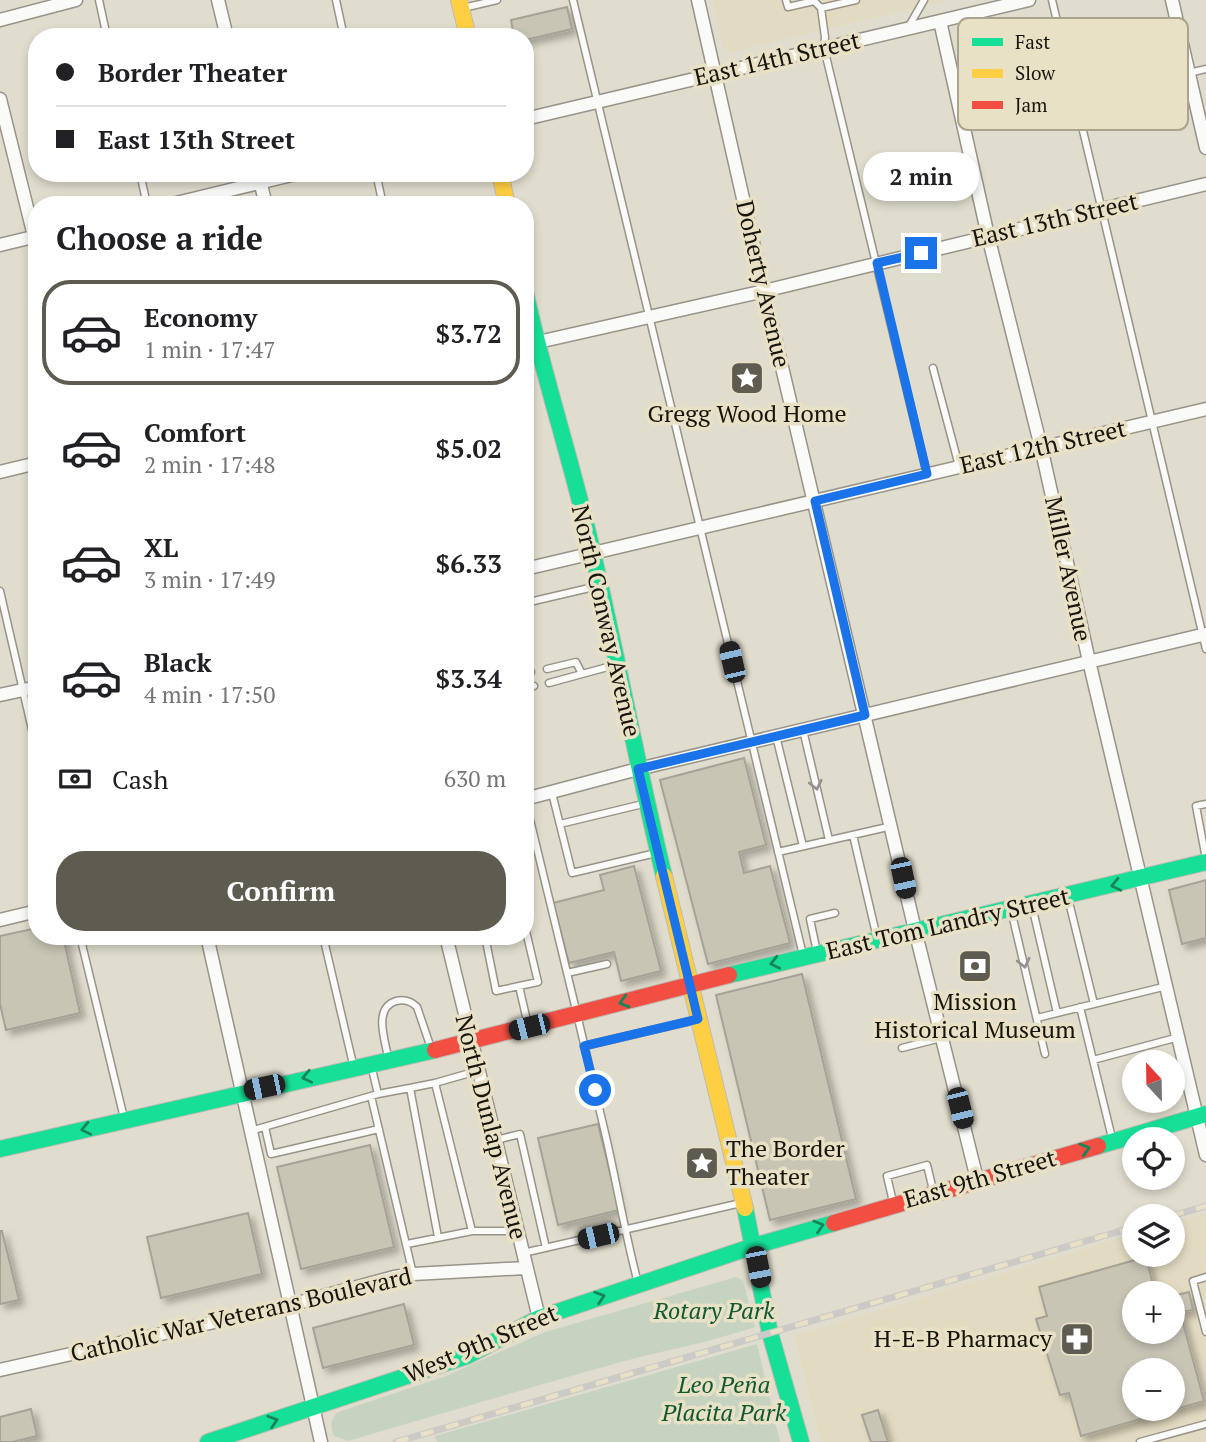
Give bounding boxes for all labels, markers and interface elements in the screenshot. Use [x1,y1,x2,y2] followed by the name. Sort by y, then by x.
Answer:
[958,18,1188,130] legend
[691,23,863,93] street label: East 14th Street
[1015,29,1050,54] text: Fast
[98,55,287,89] text: Border Theater
[1015,60,1056,85] text: Slow
[1015,92,1048,117] text: Jam
[98,122,295,156] text: East 13th Street
[863,152,979,201] callout: 2 min
[890,161,952,192] text: 2 min
[969,184,1141,254] street label: East 13th Street
[729,197,799,370] street label: Doherty Avenue
[56,217,263,259] text: Choose a ride
[905,237,937,269] route end
[144,300,257,334] text: Economy
[60,301,123,364] icon: car
[436,316,502,350] text: $3.72
[144,334,276,365] text: 1 min · 17:47
[728,359,766,397] place icon: Gregg Wood Home
[648,397,846,429] place label: Gregg Wood Home
[957,411,1129,481] street label: East 12th Street
[144,415,246,449] text: Comfort
[60,416,123,479] icon: car
[436,431,502,465] text: $5.02
[144,449,276,480] text: 2 min · 17:48
[1038,493,1100,644] street label: Miller Avenue
[565,502,649,740] street label: North Conway Avenue
[144,530,178,564] text: XL
[60,531,123,594] icon: car
[436,546,502,580] text: $6.33
[144,564,276,595] text: 3 min · 17:49
[718,639,747,685] car
[144,645,212,679] text: Black
[60,646,123,709] icon: car
[436,661,502,695] text: $3.34
[144,679,276,710] text: 4 min · 17:50
[56,760,94,798] icon: cash
[112,762,168,796] text: Cash
[444,763,506,794] text: 630 m
[807,779,822,791] one-way arrow
[56,851,506,931] button: Confirm
[889,855,918,901] car
[1110,876,1122,891] one-way arrow
[823,879,1073,967] street label: East Tom Landry Street
[956,947,994,985] bank icon: Mission Historical Museum
[769,955,781,970] one-way arrow
[1016,957,1030,969] one-way arrow
[874,985,1076,1045] place label: Mission Historical Museum
[618,994,630,1009] one-way arrow
[449,1011,535,1243] street label: North Dunlap Avenue
[507,1012,552,1042] car
[1122,1050,1185,1113] north arrow
[1122,1050,1185,1421] map controls
[301,1069,313,1084] one-way arrow
[242,1072,287,1102] car
[579,1074,611,1106] route start
[945,1085,976,1131] car
[80,1121,92,1135] one-way arrow
[1122,1127,1185,1190] button: locate
[726,1132,845,1192] place label: The Border Theater
[900,1141,1060,1215] street label: East 9th Street
[1078,1142,1090,1157] one-way arrow
[683,1144,721,1182] place icon: The Border Theater
[1122,1204,1185,1267] button: layers
[813,1220,825,1235] one-way arrow
[576,1221,621,1251] car
[744,1244,773,1290] car
[67,1259,415,1369] street label: Catholic War Veterans Boulevard
[1122,1281,1185,1344] button: +
[593,1291,605,1306] one-way arrow
[652,1294,775,1326] park label: Rotary Park
[399,1296,562,1390] street label: West 9th Street
[1058,1320,1096,1358] pharmacy icon: H-E-B Pharmacy
[874,1322,1053,1354] place label: H-E-B Pharmacy
[1122,1358,1185,1421] button: −
[661,1368,787,1428] park label: Leo Peña Placita Park
[267,1415,279,1430] one-way arrow

